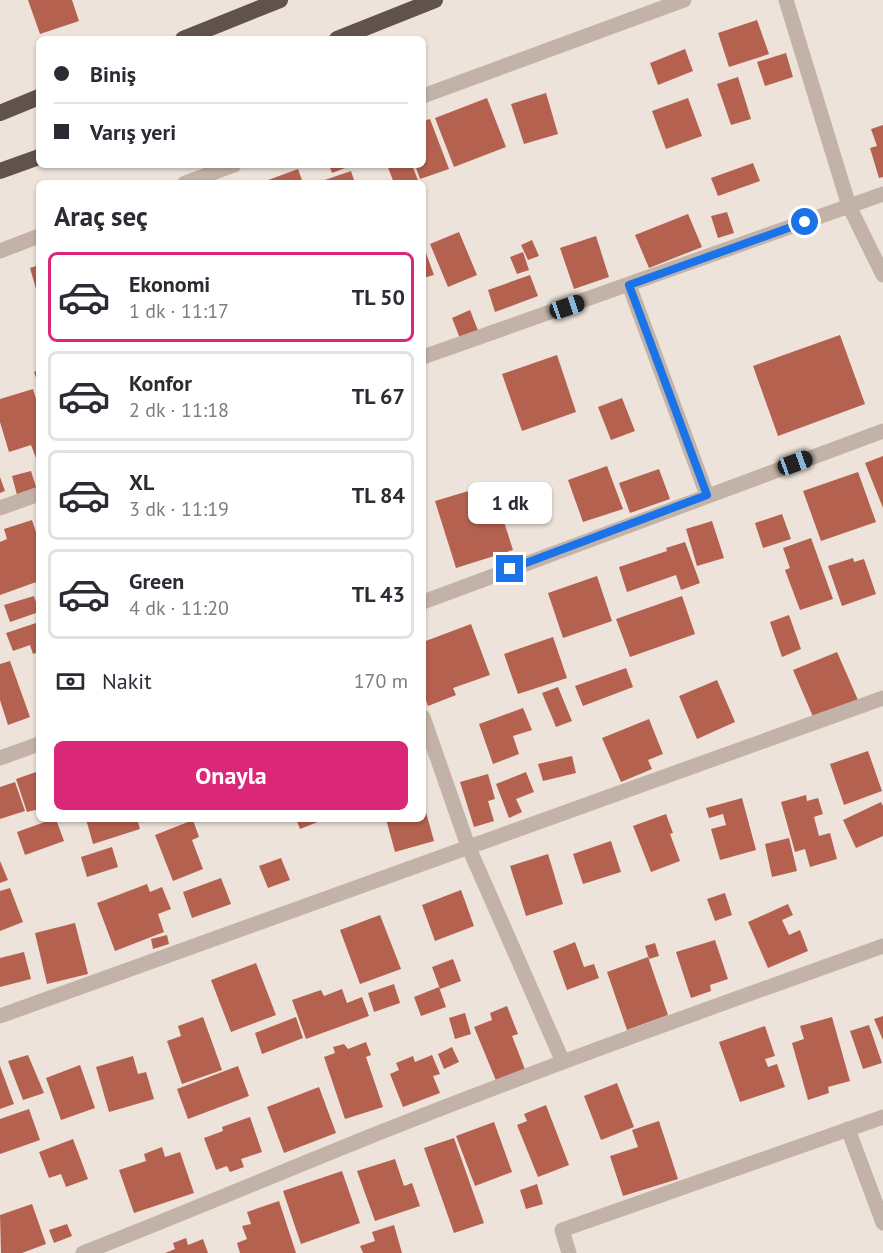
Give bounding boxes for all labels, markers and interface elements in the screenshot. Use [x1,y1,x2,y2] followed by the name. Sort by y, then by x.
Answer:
[90,60,136,88] text: Biniş
[90,118,176,146] text: Varış yeri
[54,199,148,233] text: Araç seç
[791,208,818,235] route start
[57,270,111,324] icon: car
[129,270,210,298] text: Ekonomi
[352,283,405,311] text: TL 50
[547,293,587,321] car
[129,298,229,324] text: 1 dk · 11:17
[57,369,111,423] icon: car
[129,369,192,397] text: Konfor
[352,382,405,410] text: TL 67
[129,397,229,423] text: 2 dk · 11:18
[775,448,815,478] car
[57,468,111,522] icon: car
[129,468,154,496] text: XL
[352,481,405,509] text: TL 84
[468,482,552,524] callout: 1 dk
[492,490,529,516] text: 1 dk
[129,496,229,522] text: 3 dk · 11:19
[496,555,523,582] route end
[57,567,111,621] icon: car
[129,567,184,595] text: Green
[352,580,405,608] text: TL 43
[129,595,229,621] text: 4 dk · 11:20
[54,665,87,698] icon: cash
[102,667,152,695] text: Nakit
[354,668,408,694] text: 170 m
[54,741,408,810] button: Onayla

